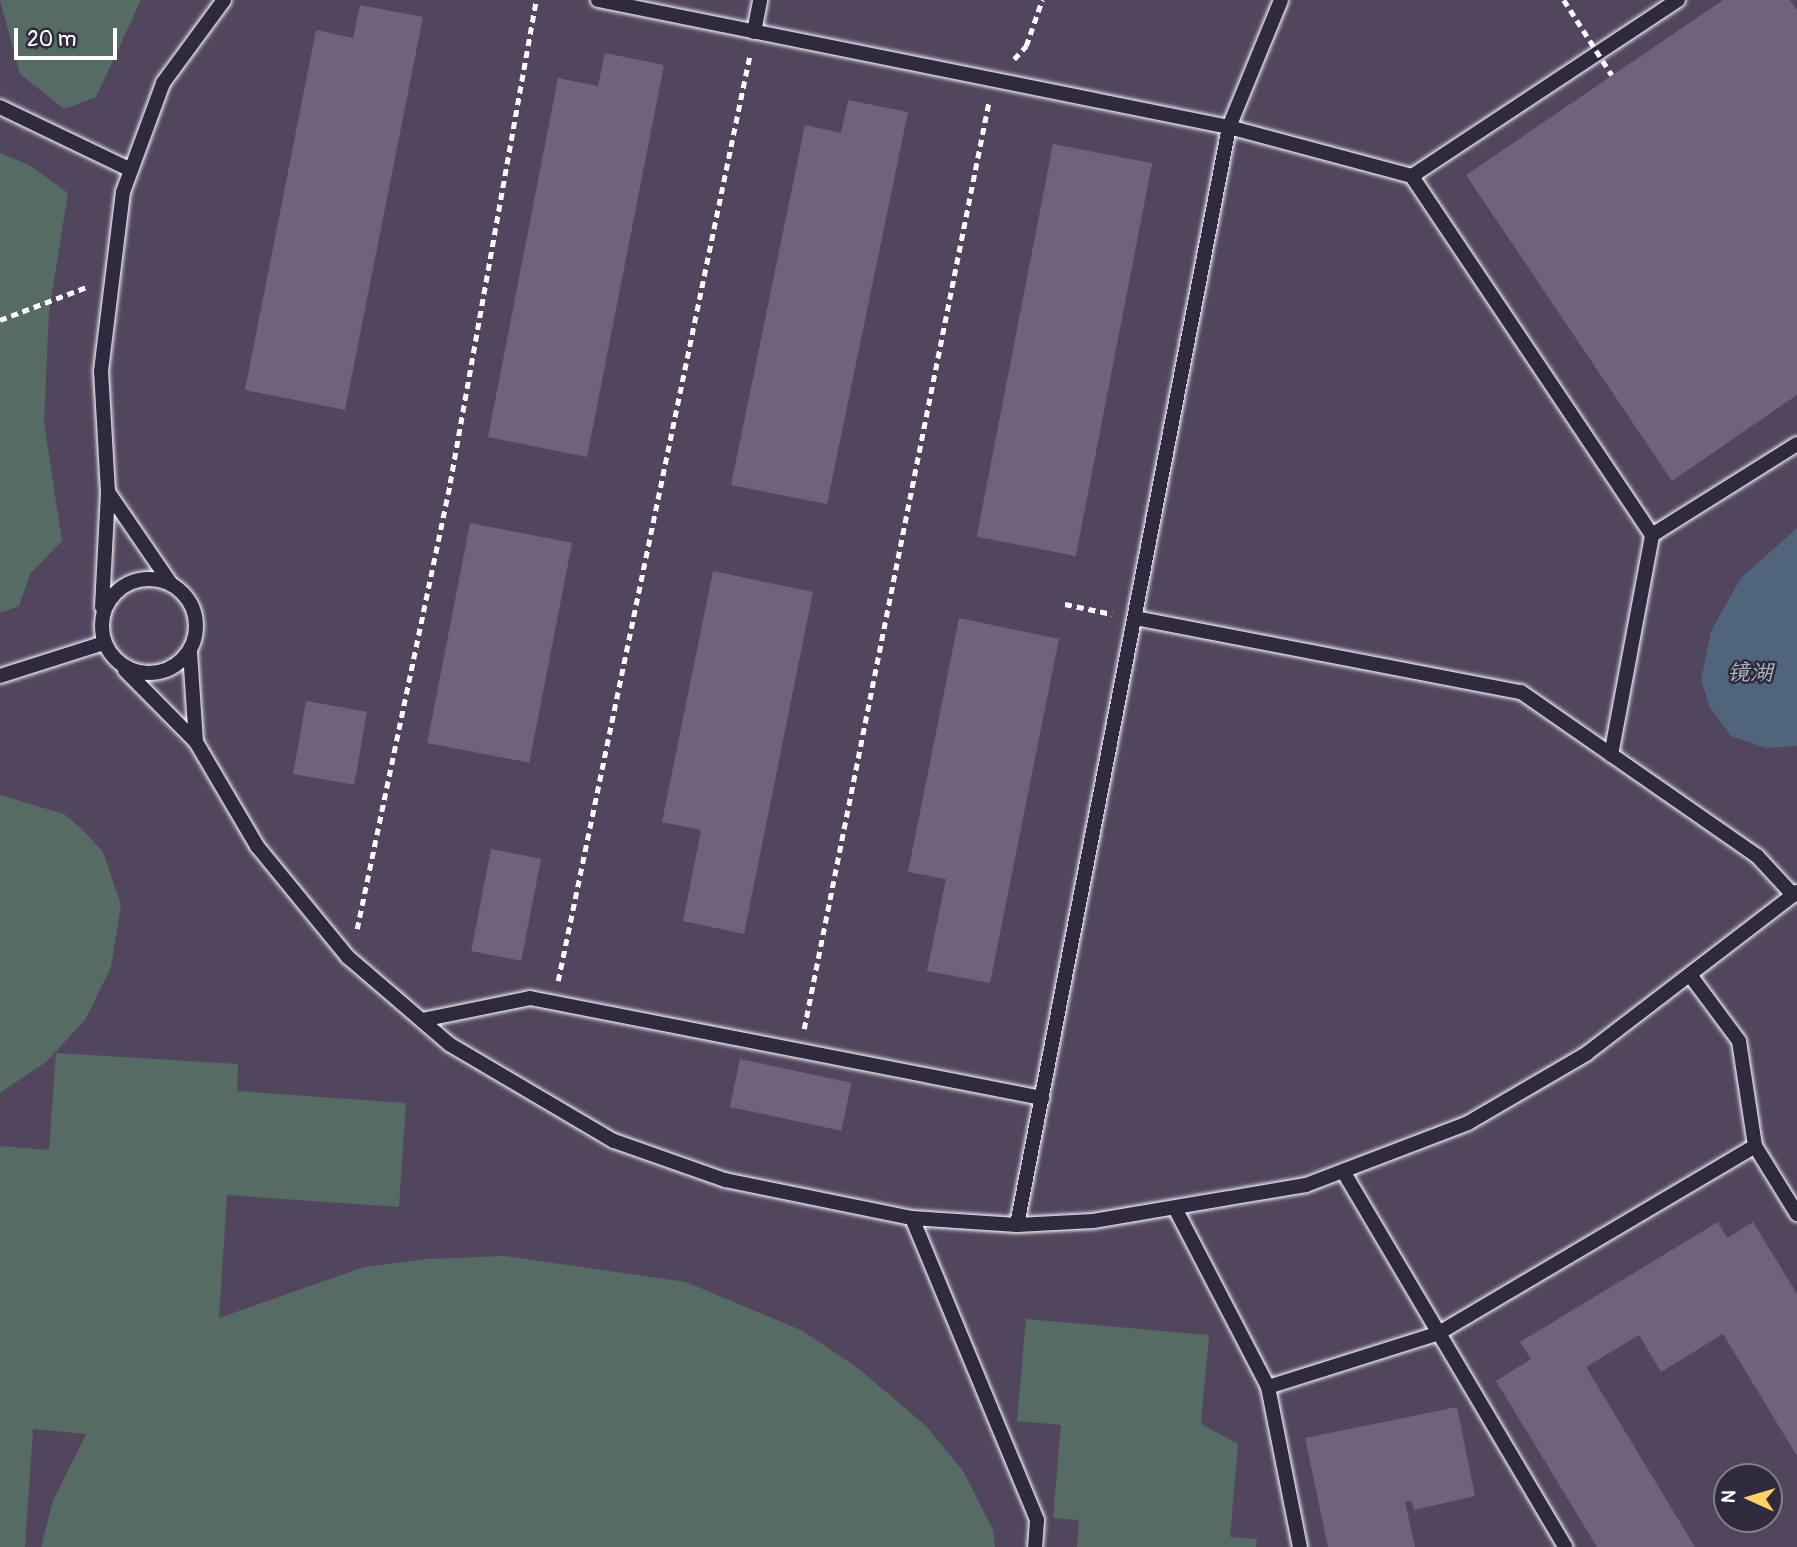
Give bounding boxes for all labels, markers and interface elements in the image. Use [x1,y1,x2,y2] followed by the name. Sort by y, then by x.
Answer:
[18,14,121,58] scale bar
[27,26,76,53] text: 20 m
[1727,659,1773,687] water label: 镜湖
[1713,1463,1783,1533] north arrow
[1717,1489,1741,1504] text: N

